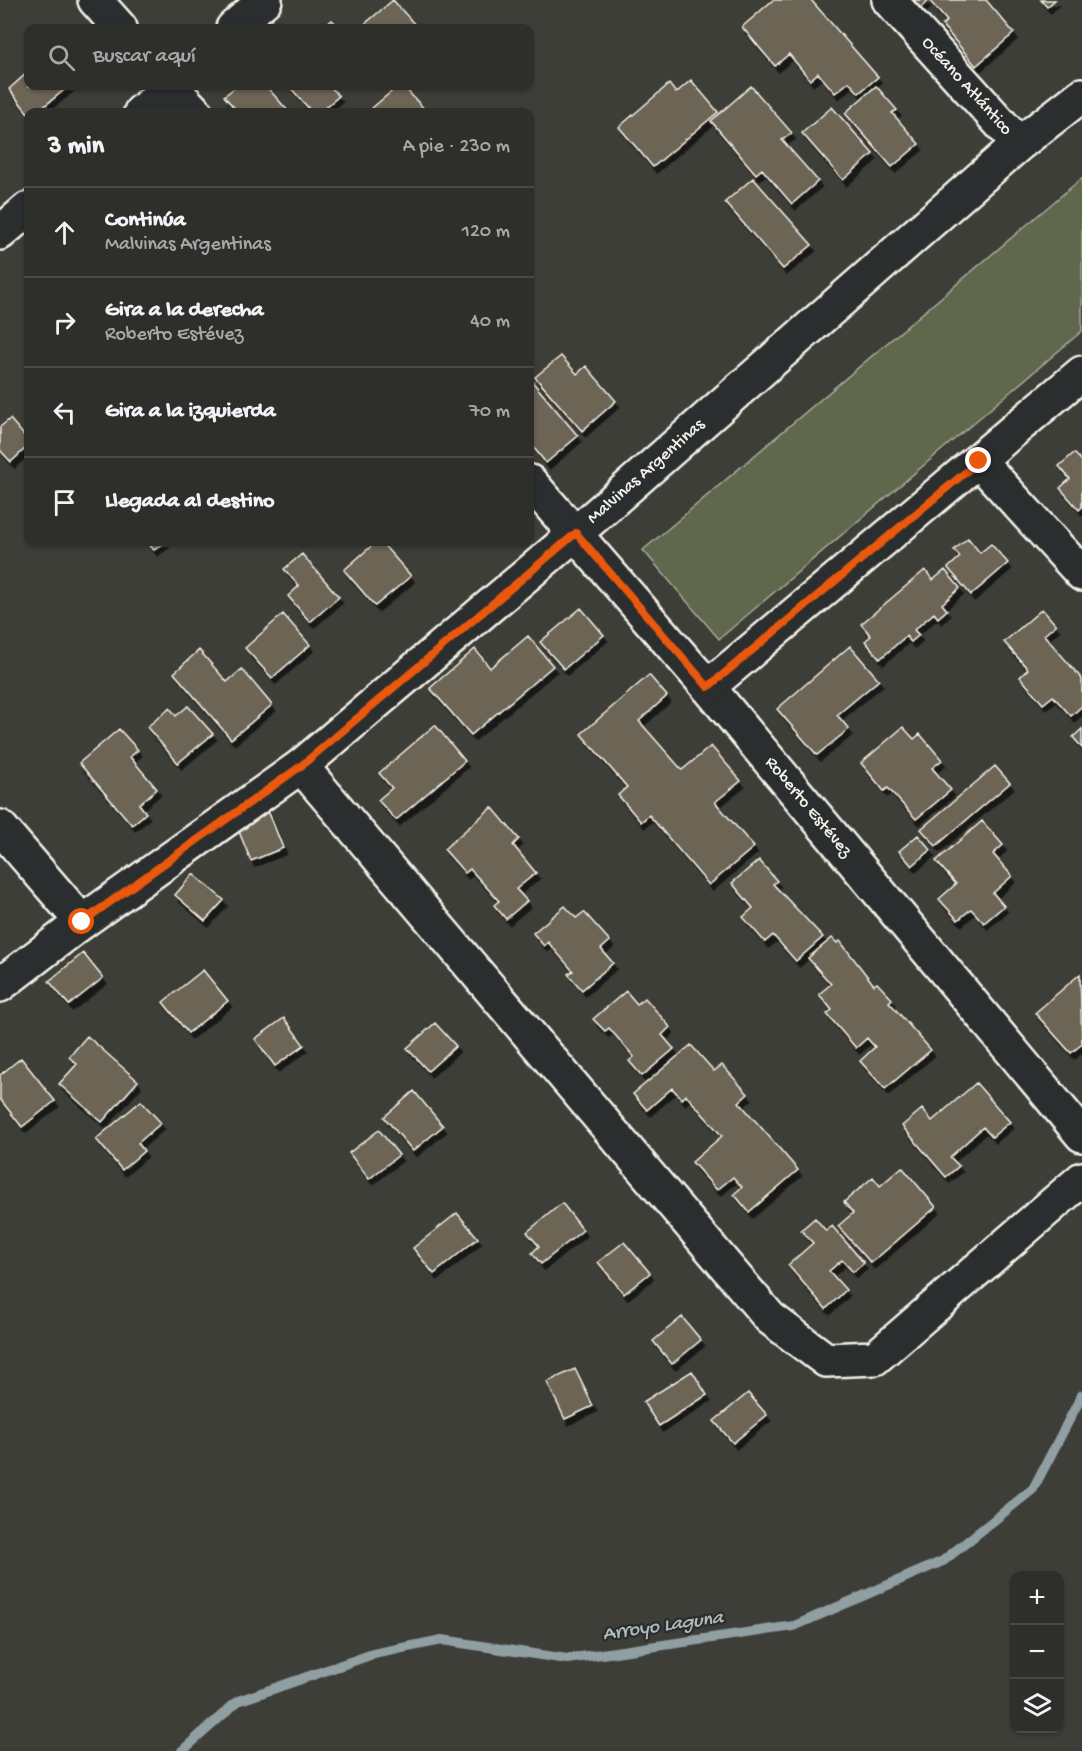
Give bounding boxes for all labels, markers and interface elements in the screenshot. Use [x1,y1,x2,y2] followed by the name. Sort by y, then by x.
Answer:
[24,24,534,90] search box
[917,32,1017,140] street label: Océano Atlántico
[45,41,78,74] icon: search
[93,44,196,70] text: Buscar aquí
[48,132,104,163] text: 3 min
[403,136,510,159] text: A pie · 230 m
[105,208,186,234] text: Continúa
[48,216,81,249] icon: ahead
[462,221,510,244] text: 120 m
[105,234,271,257] text: Malvinas Argentinas
[105,298,263,324] text: Gira a la derecha
[48,306,81,339] icon: right
[470,311,510,334] text: 40 m
[105,324,243,347] text: Roberto Estévez
[48,396,81,429] icon: left
[105,399,276,425] text: Gira a la izquierda
[469,401,510,424] text: 70 m
[583,413,710,529] street label: Malvinas Argentinas
[965,447,991,473] route end
[48,486,81,519] icon: arrive
[105,489,275,515] text: Llegada al destino
[760,753,857,863] street label: Roberto Estévez
[68,908,94,934] route start
[1010,1571,1064,1733] map controls
[1010,1571,1064,1625] button: +
[601,1607,726,1647] water label: Arroyo Laguna
[1010,1625,1064,1679] button: −
[1010,1679,1064,1733] button: layers

